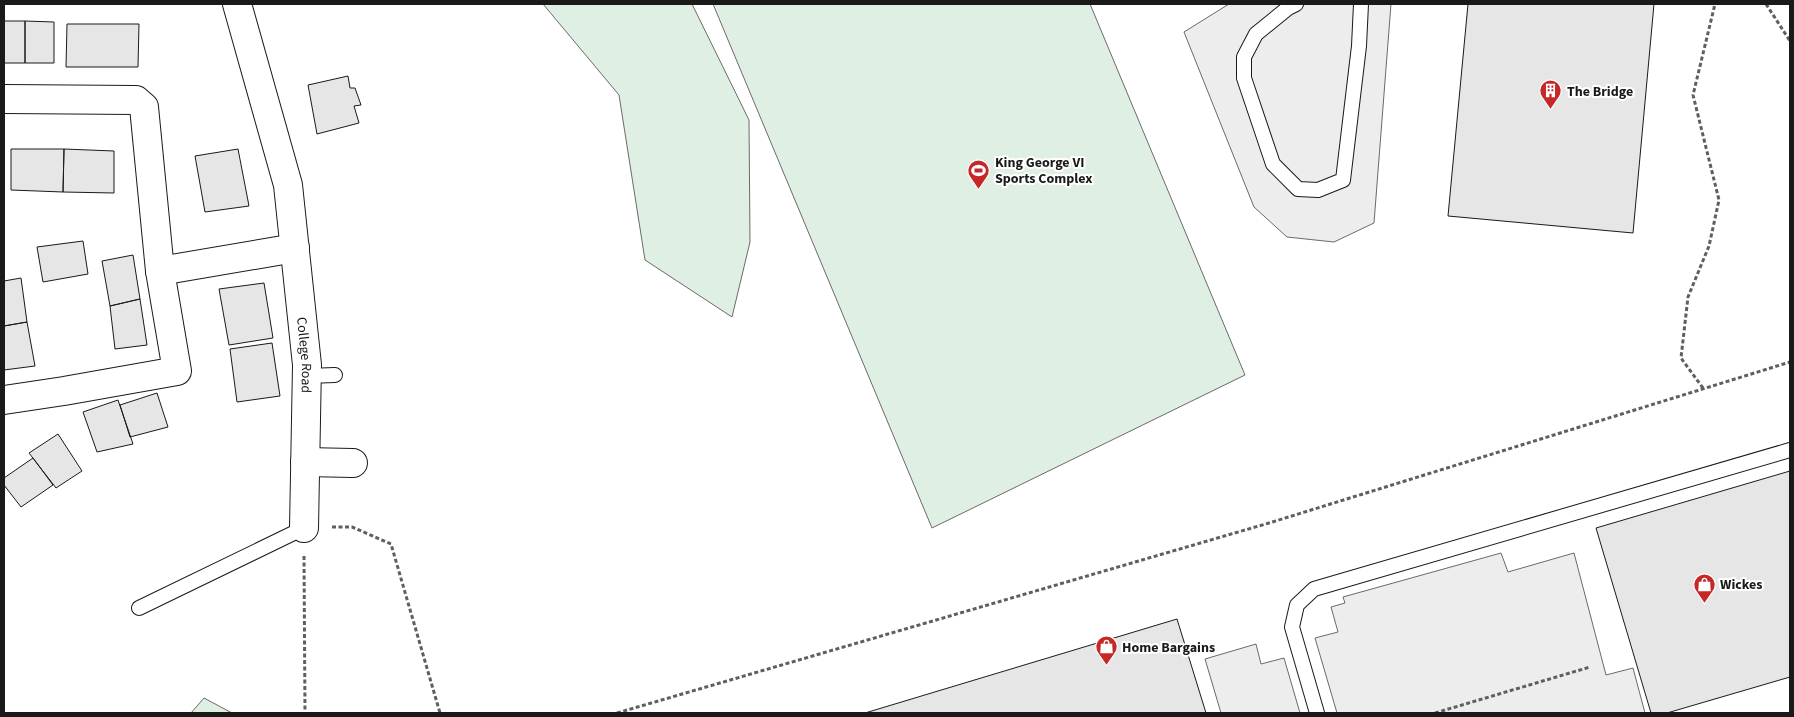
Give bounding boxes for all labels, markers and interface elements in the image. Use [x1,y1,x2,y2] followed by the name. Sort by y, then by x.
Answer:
[1539,79,1563,110] building icon: The Bridge
[1567,82,1633,102] place label: The Bridge
[995,153,1093,189] place label: King George VI Sports Complex
[967,158,991,189] sports icon: King George VI Sports Complex
[291,316,316,393] street label: College Road
[1692,572,1716,603] shop icon: Wickes
[1720,575,1763,595] place label: Wickes
[1094,635,1118,666] shop icon: Home Bargains
[1122,638,1215,658] place label: Home Bargains

